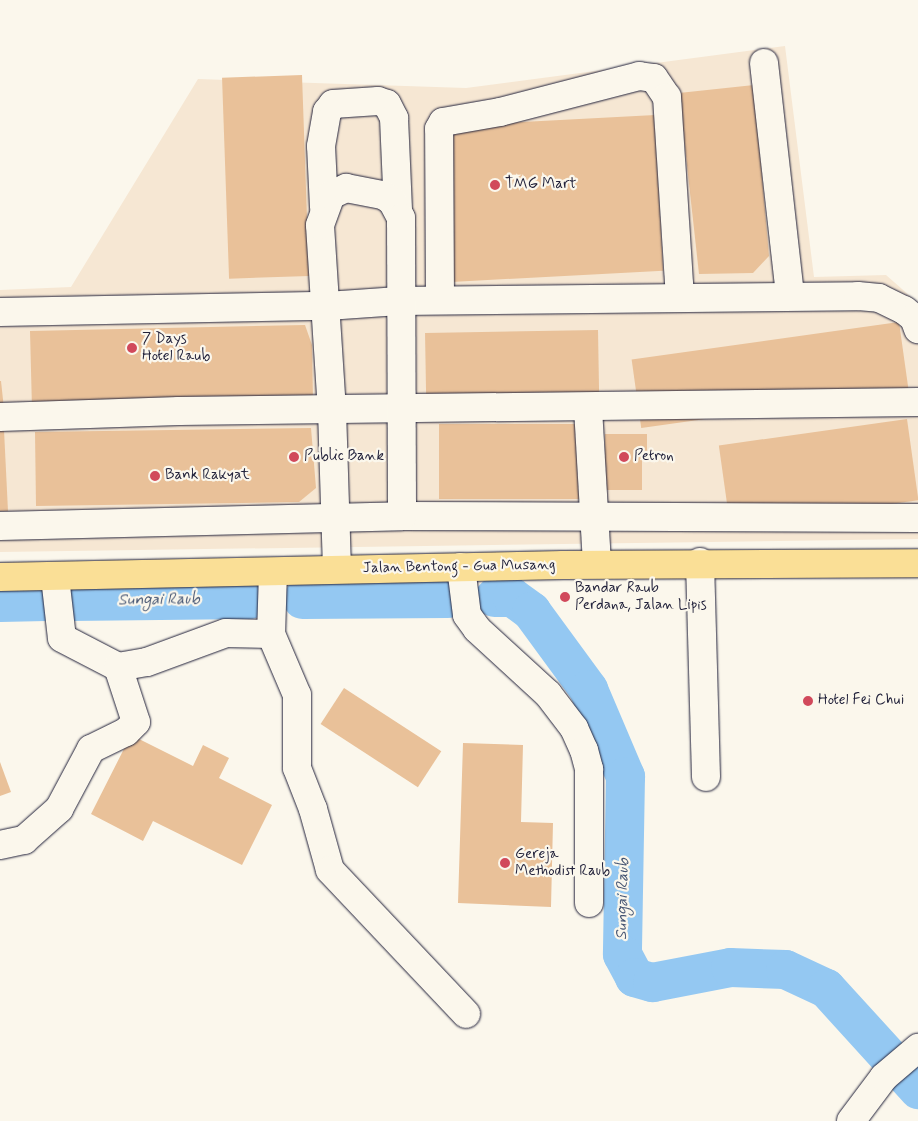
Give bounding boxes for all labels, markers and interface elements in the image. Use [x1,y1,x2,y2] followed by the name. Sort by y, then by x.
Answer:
[505,176,576,194] place label: TMG Mart
[489,179,501,191] marker: TMG Mart
[142,330,207,365] place label: 7 Days Hotel Raub
[126,342,138,354] marker: 7 Days Hotel Raub
[304,448,381,466] place label: Public Bank
[634,448,674,466] place label: Petron
[288,451,300,463] marker: Public Bank
[618,451,630,463] marker: Petron
[165,467,250,485] place label: Bank Rakyat
[149,470,161,482] marker: Bank Rakyat
[364,556,554,578] street label: Jalan Bentong - Gua Musang
[575,579,707,614] place label: Bandar Raub Perdana, Jalan Lipis
[118,590,200,610] water label: Sungai Raub
[559,591,571,603] marker: Bandar Raub Perdana, Jalan Lipis
[818,692,904,710] place label: Hotel Fei Chui
[802,695,814,707] marker: Hotel Fei Chui
[515,845,610,880] place label: Gereja Methodist Raub
[499,857,511,869] marker: Gereja Methodist Raub
[613,858,633,940] water label: Sungai Raub

